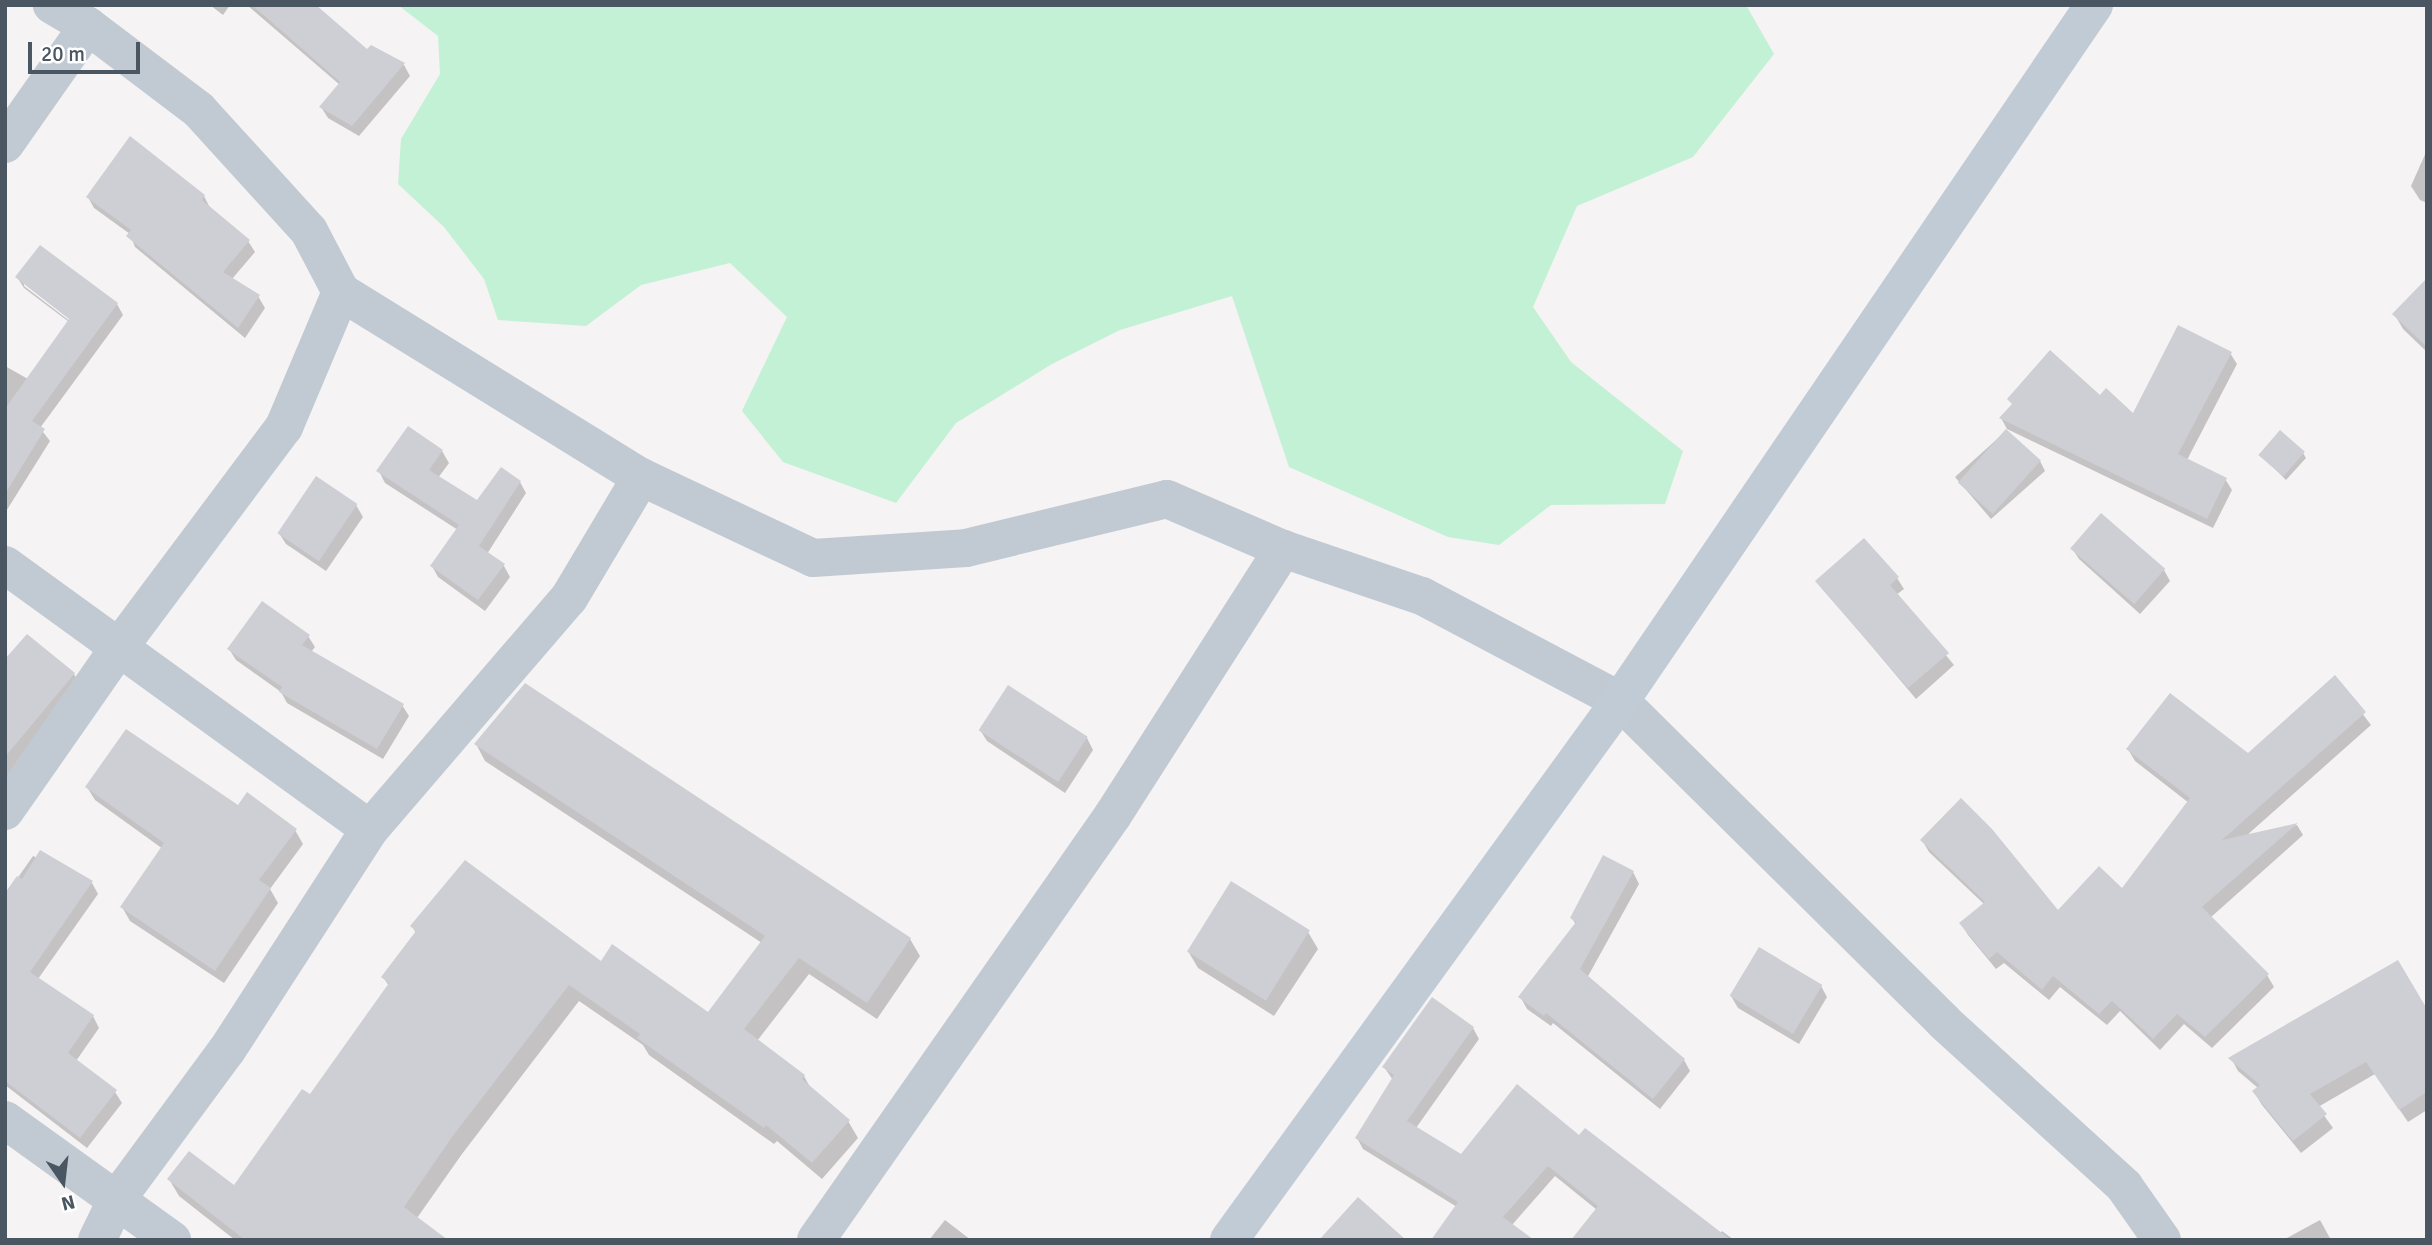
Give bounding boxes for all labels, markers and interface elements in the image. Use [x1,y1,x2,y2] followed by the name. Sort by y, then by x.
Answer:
[32,28,144,72] scale bar
[41,41,85,67] text: 20 m
[28,1147,98,1217] north arrow
[59,1189,77,1216] text: N

